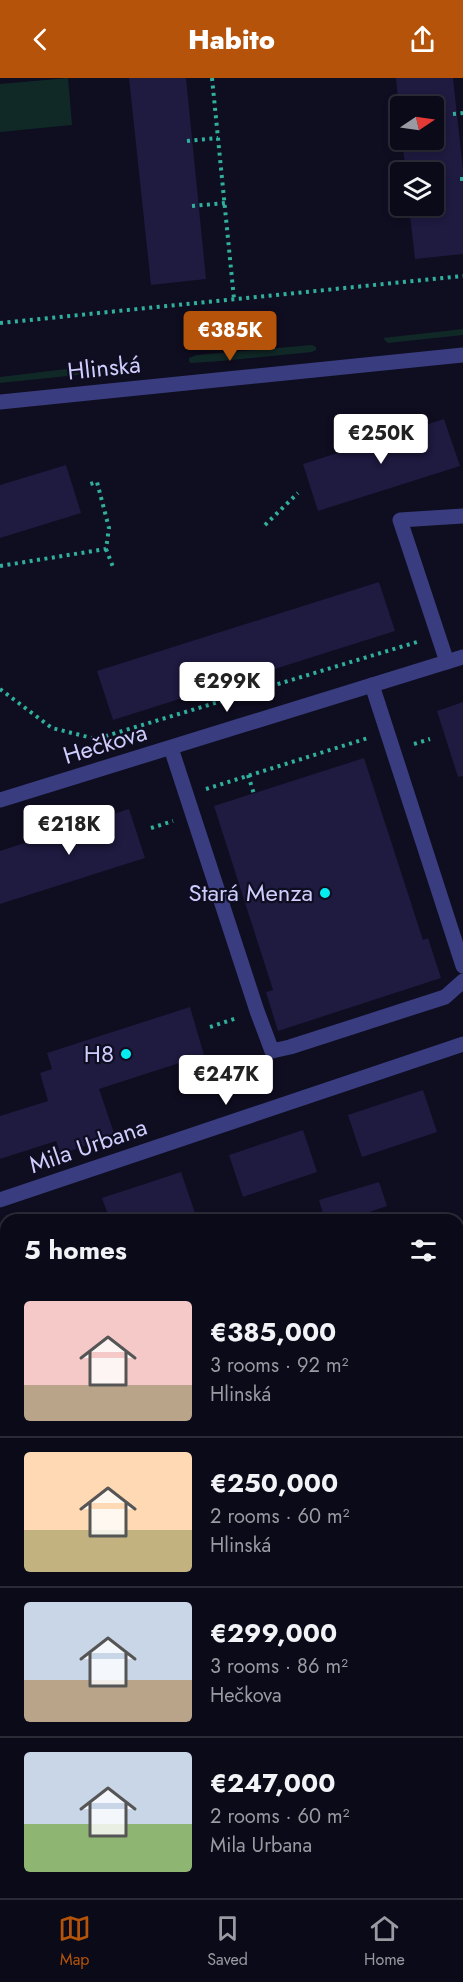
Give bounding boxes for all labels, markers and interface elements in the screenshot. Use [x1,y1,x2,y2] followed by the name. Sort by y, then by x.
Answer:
[188,20,275,59] text: Habito
[24,23,57,56] icon: back
[406,23,439,56] icon: share
[390,96,444,150] north arrow
[390,96,444,216] map controls
[390,162,444,216] button: layers
[188,311,272,362] pin: €385K
[198,316,262,345] text: €385K
[66,346,142,389] street label: Hlinská
[339,414,423,465] pin: €250K
[348,419,414,448] text: €250K
[185,662,269,713] pin: €299K
[194,667,260,696] text: €299K
[59,714,151,773] street label: Hečkova
[27,805,111,856] pin: €218K
[38,810,100,839] text: €218K
[188,875,313,910] place label: Stará Menza
[318,886,332,900] marker: Stará Menza
[84,1036,114,1071] place label: H8
[119,1047,133,1061] marker: H8
[184,1055,268,1106] pin: €247K
[193,1060,259,1089] text: €247K
[24,1109,151,1182] street label: Mila Urbana
[24,1231,127,1269] text: 5 homes
[407,1234,440,1267] icon: filters
[210,1313,336,1351] text: €385,000
[72,1325,144,1397] icon: home
[210,1351,348,1380] text: 3 rooms · 92 m²
[210,1380,271,1409] text: Hlinská
[210,1464,338,1502] text: €250,000
[72,1476,144,1548] icon: home
[210,1502,349,1531] text: 2 rooms · 60 m²
[210,1531,271,1560] text: Hlinská
[210,1614,337,1652] text: €299,000
[72,1626,144,1698] icon: home
[210,1652,348,1681] text: 3 rooms · 86 m²
[210,1681,282,1710] text: Hečkova
[210,1764,335,1802] text: €247,000
[72,1776,144,1848] icon: home
[210,1802,349,1831] text: 2 rooms · 60 m²
[210,1831,312,1860] text: Mila Urbana
[58,1912,91,1971] tab: Map
[207,1912,248,1971] tab: Saved
[364,1912,405,1971] tab: Home

